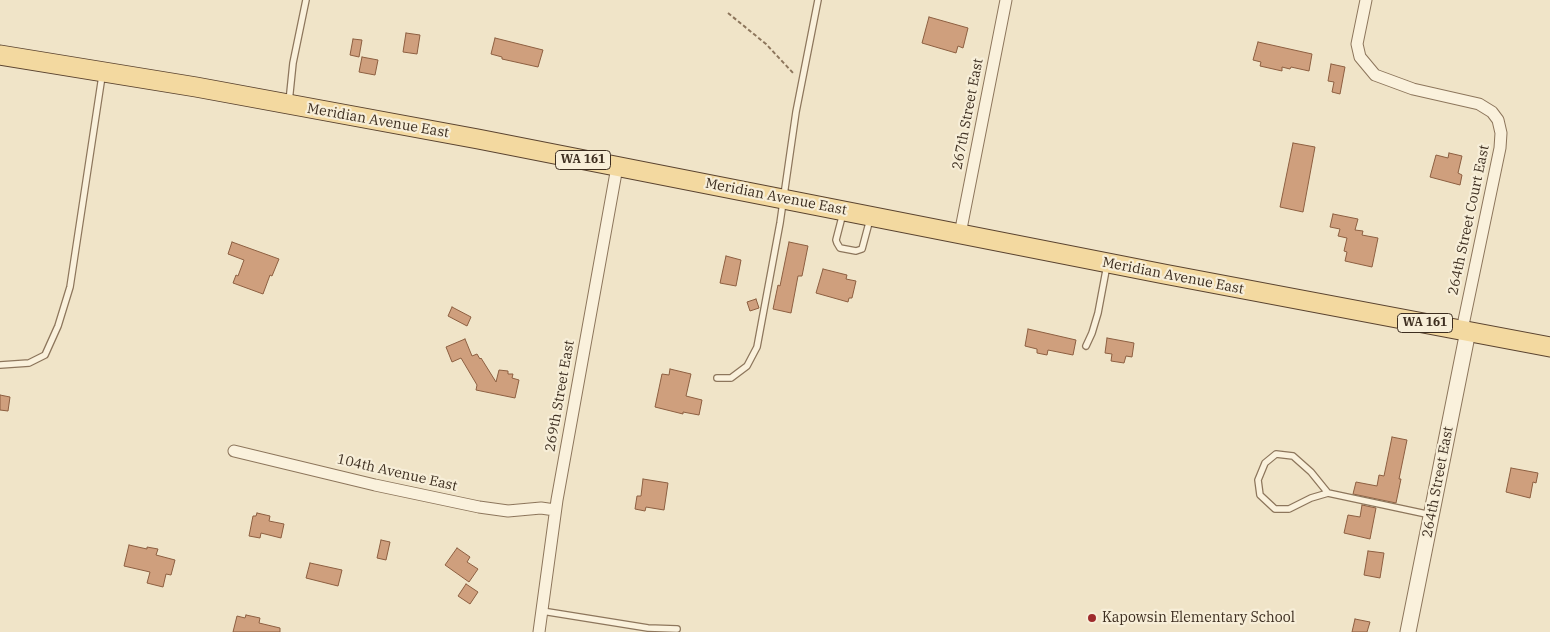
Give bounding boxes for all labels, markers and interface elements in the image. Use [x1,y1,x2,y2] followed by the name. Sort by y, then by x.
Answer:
[949,57,987,171] street label: 267th Street East
[306,100,450,142] street label: Meridian Avenue East
[1445,143,1493,297] street label: 264th Street Court East
[556,150,610,170] road number: WA 161
[704,175,848,219] street label: Meridian Avenue East
[1101,254,1245,298] street label: Meridian Avenue East
[1398,314,1452,332] road number: WA 161
[542,339,578,453] street label: 269th Street East
[1419,425,1457,539] street label: 264th Street East
[335,451,459,495] street label: 104th Avenue East
[1102,610,1295,626] place label: Kapowsin Elementary School
[1086,612,1098,624] marker: Kapowsin Elementary School

